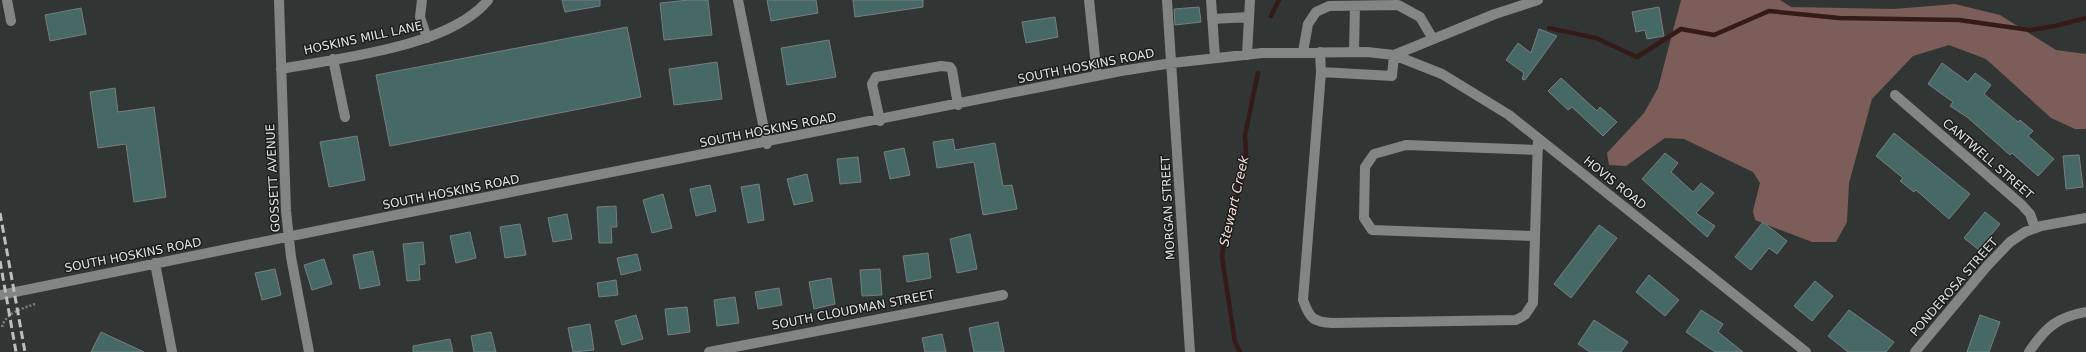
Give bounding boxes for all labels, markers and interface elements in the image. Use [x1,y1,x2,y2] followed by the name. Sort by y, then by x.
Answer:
[303,19,423,57] street label: HOSKINS MILL LANE
[1016,46,1156,86] street label: SOUTH HOSKINS ROAD
[698,110,838,150] street label: SOUTH HOSKINS ROAD
[1940,116,2037,203] street label: CANTWELL STREET
[263,124,283,232] street label: GOSSETT AVENUE
[1581,153,1649,213] street label: HOVIS ROAD
[1216,154,1252,248] water label: Stewart Creek
[1158,155,1178,260] street label: MORGAN STREET
[381,172,521,212] street label: SOUTH HOSKINS ROAD
[1907,234,2001,339] street label: PONDEROSA STREET
[63,235,203,275] street label: SOUTH HOSKINS ROAD
[771,287,936,333] street label: SOUTH CLOUDMAN STREET

